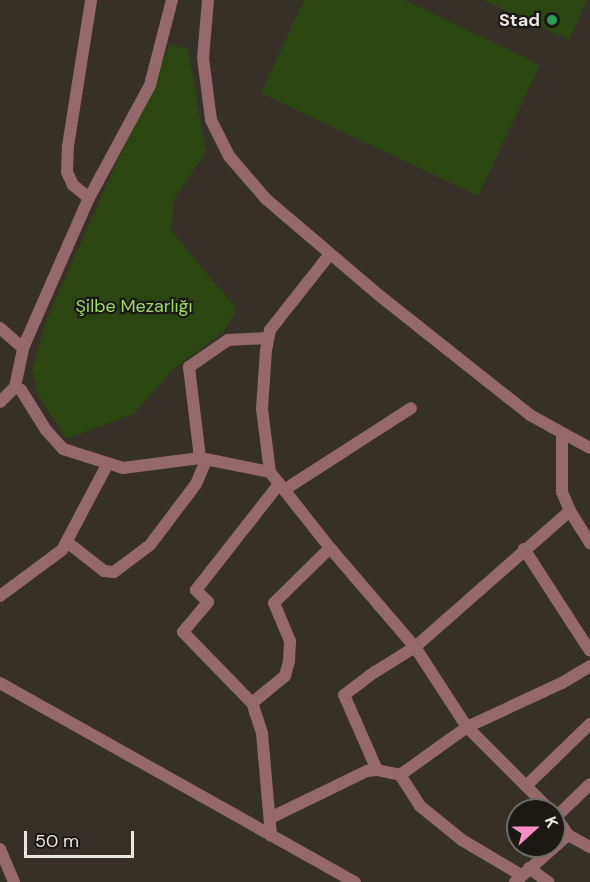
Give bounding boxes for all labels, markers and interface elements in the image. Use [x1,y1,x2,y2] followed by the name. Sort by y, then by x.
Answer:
[499,9,540,31] place label: Stad
[545,13,559,27] marker: Stad
[75,295,193,317] park label: Şilbe Mezarlığı
[506,798,566,858] north arrow
[540,813,563,831] text: K
[27,819,136,857] scale bar
[35,829,79,853] text: 50 m

